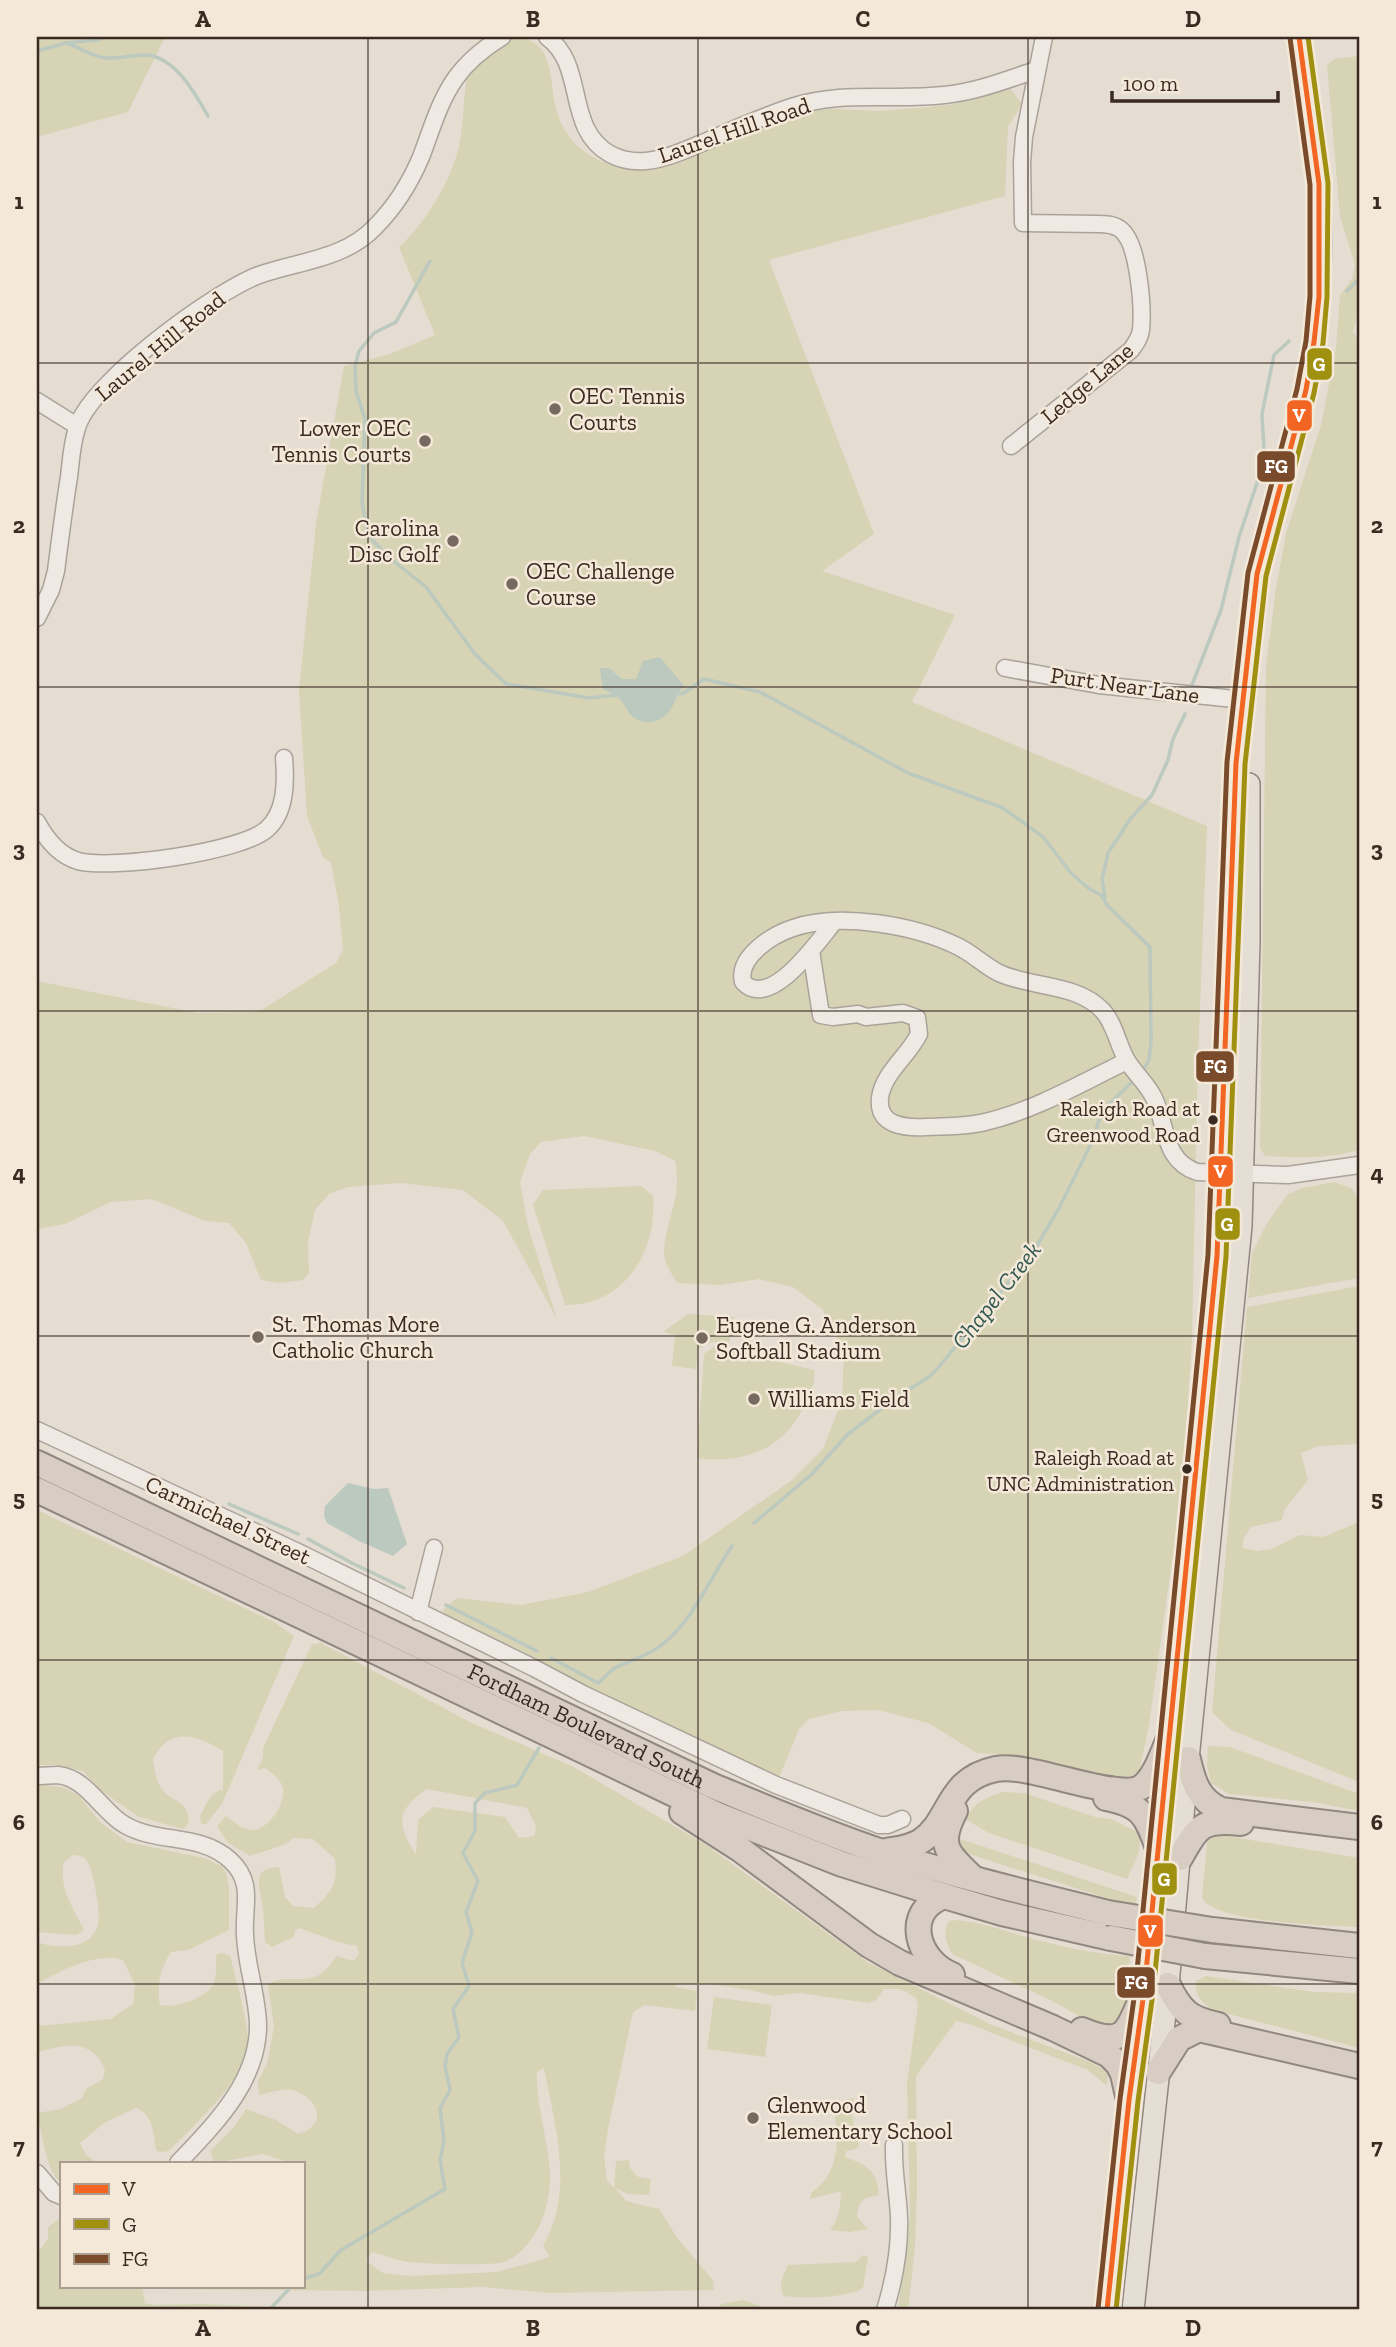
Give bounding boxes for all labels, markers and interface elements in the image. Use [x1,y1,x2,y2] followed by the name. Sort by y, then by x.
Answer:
[195,5,211,33] text: A
[526,5,540,33] text: B
[856,5,870,33] text: C
[1185,5,1201,33] text: D
[1112,60,1279,104] scale bar
[1123,71,1178,96] text: 100 m
[654,91,814,169] street label: Laurel Hill Road
[14,187,24,215] text: 1
[1372,187,1382,215] text: 1
[89,285,231,407] street label: Laurel Hill Road
[1035,336,1139,430] street label: Ledge Lane
[1306,347,1333,381] line badge: G
[1313,353,1326,376] text: G
[569,382,685,436] place label: OEC Tennis Courts
[1286,399,1313,432] line badge: V
[547,401,563,417] marker: OEC Tennis Courts
[1292,404,1306,427] text: V
[271,414,411,468] place label: Lower OEC Tennis Courts
[417,433,433,449] marker: Lower OEC Tennis Courts
[1256,450,1296,483] line badge: FG
[1264,455,1288,478] text: FG
[13,511,25,539] text: 2
[1371,511,1383,539] text: 2
[349,514,441,568] place label: Carolina Disc Golf
[445,533,461,549] marker: Carolina Disc Golf
[526,557,675,611] place label: OEC Challenge Course
[504,576,520,592] marker: OEC Challenge Course
[1049,661,1201,709] street label: Purt Near Lane
[13,835,25,863] text: 3
[1371,835,1383,863] text: 3
[1195,1050,1235,1083] line badge: FG
[1203,1055,1227,1078] text: FG
[1046,1096,1200,1147] place label: Raleigh Road at Greenwood Road
[1206,1113,1220,1127] marker: Raleigh Road at Greenwood Road
[1207,1155,1234,1188] line badge: V
[12,1159,26,1187] text: 4
[1370,1159,1384,1187] text: 4
[1213,1160,1227,1183] text: V
[1214,1207,1241,1241] line badge: G
[1221,1213,1234,1236] text: G
[945,1235,1047,1354] water label: Chapel Creek
[272,1310,440,1364] place label: St. Thomas More Catholic Church
[716,1311,916,1365] place label: Eugene G. Anderson Softball Stadium
[250,1329,266,1345] marker: St. Thomas More Catholic Church
[694,1330,710,1346] marker: Eugene G. Anderson Softball Stadium
[768,1385,910,1413] place label: Williams Field
[746,1391,762,1407] marker: Williams Field
[987,1445,1174,1496] place label: Raleigh Road at UNC Administration
[1180,1462,1194,1476] marker: Raleigh Road at UNC Administration
[141,1469,316,1571] street label: Carmichael Street
[13,1484,25,1512] text: 5
[1371,1484,1383,1512] text: 5
[463,1657,710,1794] street label: Fordham Boulevard South
[13,1808,25,1836] text: 6
[1371,1808,1383,1836] text: 6
[1151,1862,1178,1896] line badge: G
[1158,1868,1171,1891] text: G
[1137,1914,1164,1948] line badge: V
[1143,1920,1157,1943] text: V
[1116,1966,1156,1999] line badge: FG
[1124,1971,1148,1994] text: FG
[767,2091,953,2145] place label: Glenwood Elementary School
[745,2110,761,2126] marker: Glenwood Elementary School
[13,2132,25,2160] text: 7
[1371,2132,1383,2160] text: 7
[60,2162,304,2288] legend
[121,2176,136,2201] text: V
[122,2212,137,2237] text: G
[122,2246,148,2271] text: FG
[195,2314,211,2342] text: A
[526,2314,540,2342] text: B
[856,2314,870,2342] text: C
[1185,2314,1201,2342] text: D

